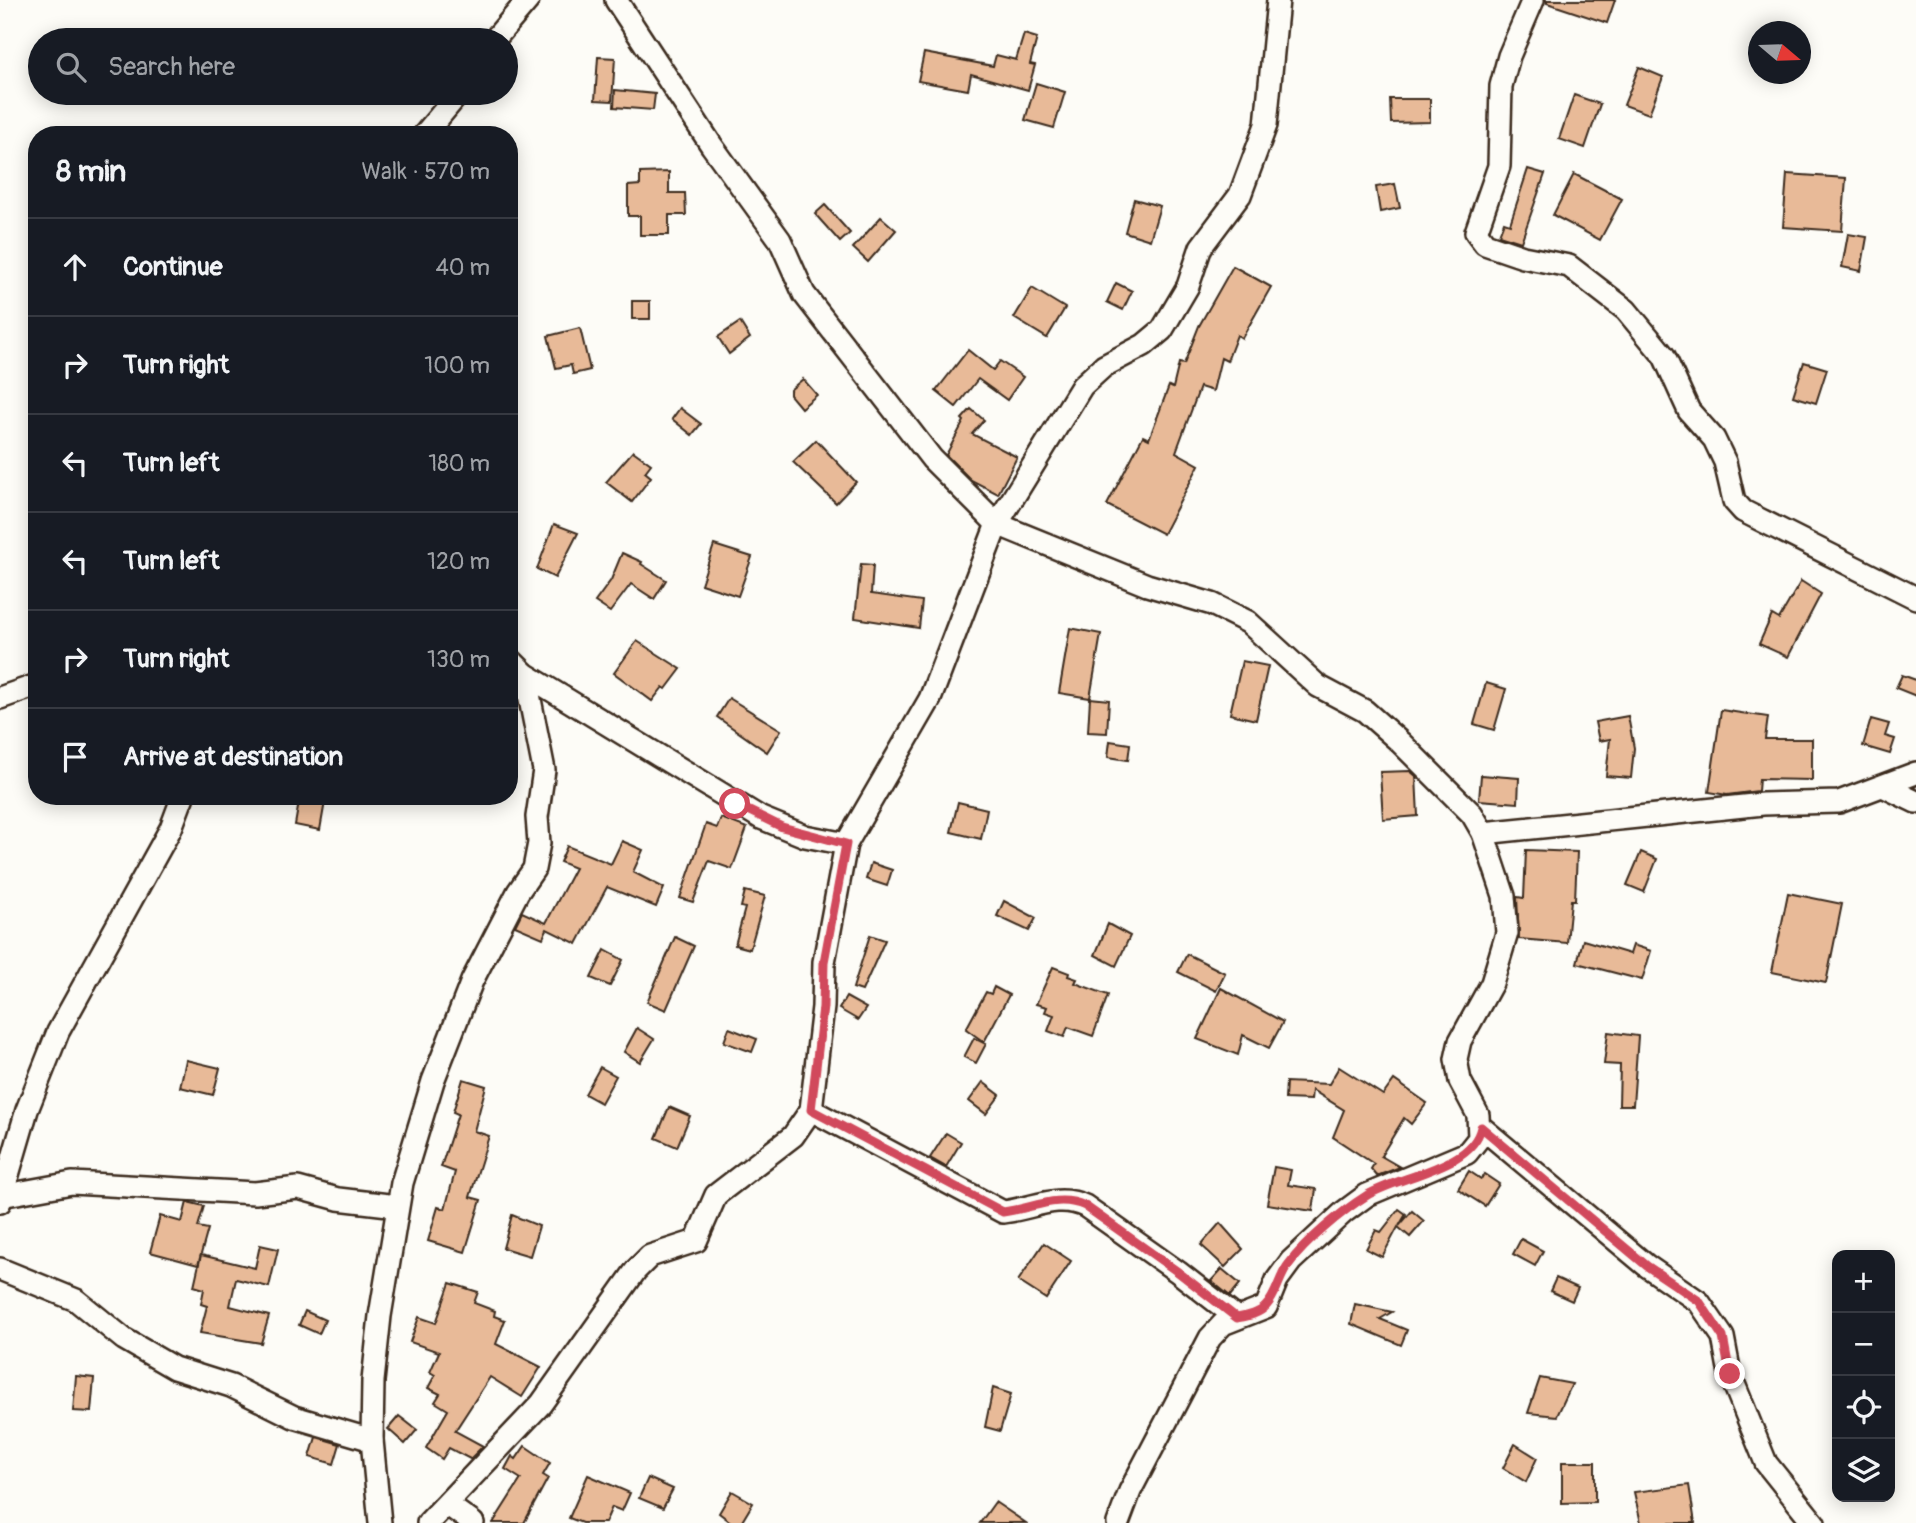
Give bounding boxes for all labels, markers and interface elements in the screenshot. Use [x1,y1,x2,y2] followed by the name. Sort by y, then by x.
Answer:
[1748,21,1811,84] north arrow
[28,28,518,105] search box
[52,48,90,86] icon: search
[108,51,235,83] text: Search here
[56,153,126,190] text: 8 min
[361,157,490,186] text: Walk · 570 m
[56,248,94,286] icon: ahead
[123,251,223,283] text: Continue
[436,253,490,282] text: 40 m
[56,346,94,384] icon: right
[123,349,229,381] text: Turn right
[424,351,490,380] text: 100 m
[56,444,94,482] icon: left
[123,447,219,479] text: Turn left
[428,449,490,478] text: 180 m
[56,542,94,580] icon: left
[123,545,219,577] text: Turn left
[427,547,490,576] text: 120 m
[56,640,94,678] icon: right
[123,643,229,675] text: Turn right
[427,645,490,674] text: 130 m
[56,738,94,776] icon: arrive
[123,741,343,773] text: Arrive at destination
[719,788,750,819] route start
[1832,1250,1895,1502] map controls
[1832,1250,1895,1313] button: +
[1832,1313,1895,1376] button: −
[1714,1358,1745,1389] route end
[1832,1376,1895,1439] button: locate
[1832,1439,1895,1502] button: layers

